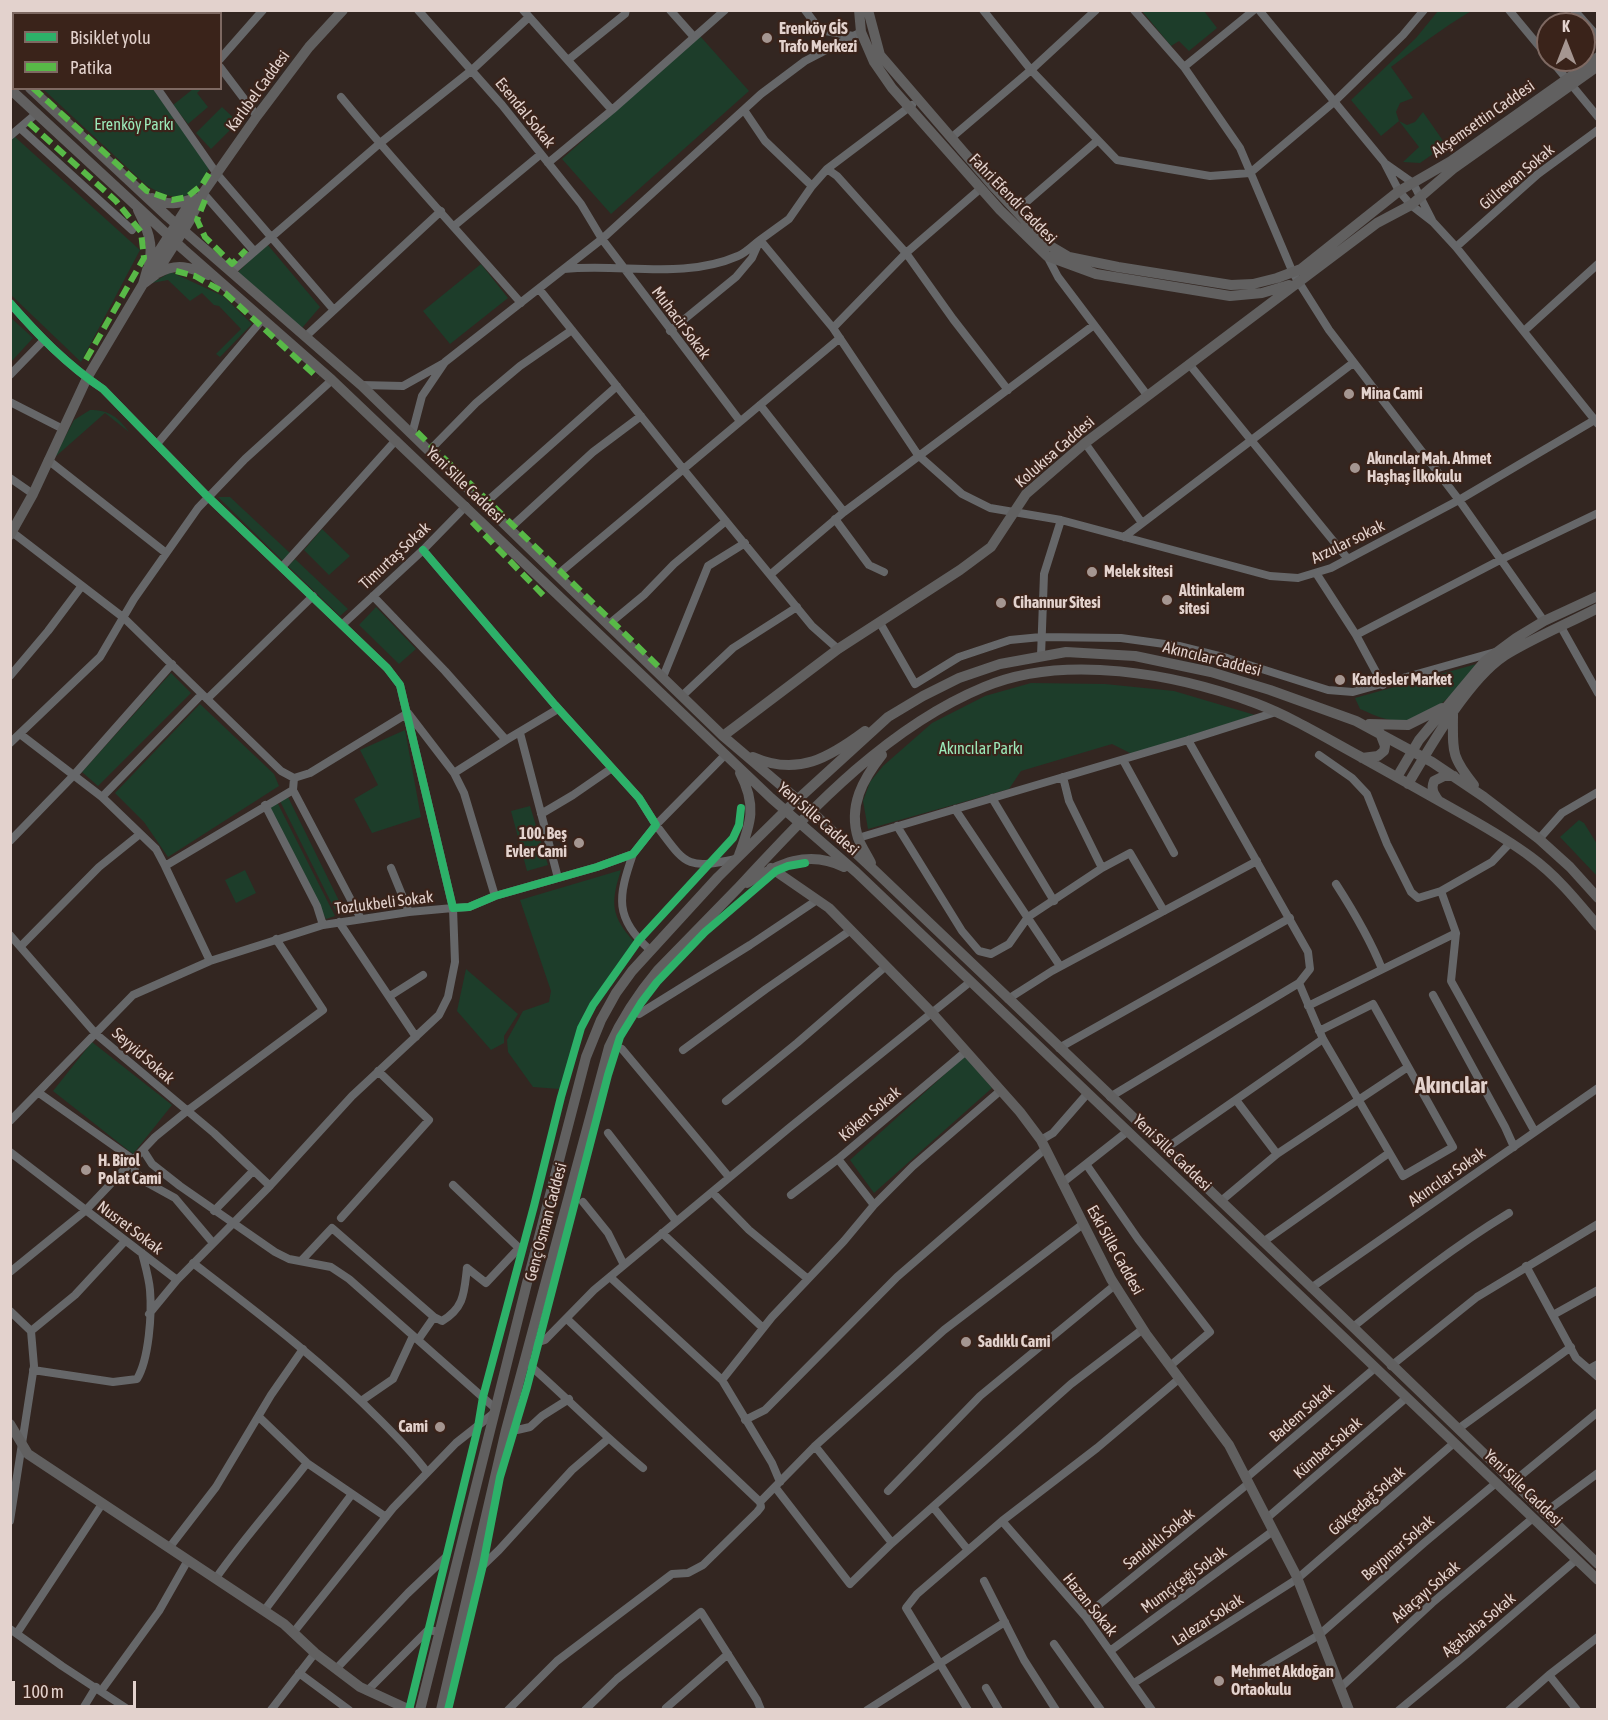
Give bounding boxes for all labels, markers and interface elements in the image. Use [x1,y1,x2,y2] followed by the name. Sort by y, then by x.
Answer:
[12,12,222,90] legend
[1536,12,1596,72] north arrow
[1562,17,1570,35] text: K
[779,19,857,57] place label: Erenköy GİS Trafo Merkezi
[70,27,151,48] text: Bisiklet yolu
[760,31,774,45] marker: Erenköy GİS Trafo Merkezi
[222,47,294,135] street label: Karlıbel Caddesi
[70,57,112,78] text: Patika
[491,74,559,152] street label: Esendal Sokak
[1428,76,1538,162] street label: Akşemsettin Caddesi
[94,115,174,135] park label: Erenköy Parkı
[1476,140,1558,214] street label: Gülrevan Sokak
[965,150,1061,248] street label: Fahri Efendi Caddesi
[647,283,715,363] street label: Muhacir Sokak
[1361,384,1423,404] place label: Mina Cami
[1342,387,1356,401] marker: Mina Cami
[1011,412,1099,492] street label: Kolukısa Caddesi
[422,443,508,527] street label: Yeni Sille Caddesi
[1367,449,1491,487] place label: Akıncılar Mah. Ahmet Haşhaş İlkokulu
[1348,461,1362,475] marker: Akıncılar Mah. Ahmet Haşhaş İlkokulu
[1308,516,1388,568] street label: Arzular sokak
[356,518,434,594] street label: Timurtaş Sokak
[1104,562,1173,582] place label: Melek sitesi
[1085,565,1099,579] marker: Melek sitesi
[1179,581,1244,619] place label: Altinkalem sitesi
[1013,593,1101,613] place label: Cihannur Sitesi
[1160,593,1174,607] marker: Altinkalem sitesi
[994,596,1008,610] marker: Cihannur Sitesi
[1161,638,1263,680] street label: Akıncılar Caddesi
[1352,670,1452,690] place label: Kardesler Market
[1333,673,1347,687] marker: Kardesler Market
[939,739,1023,759] park label: Akıncılar Parkı
[773,778,863,860] street label: Yeni Sille Caddesi
[505,824,567,862] place label: 100. Beş Evler Cami
[572,836,586,850] marker: 100. Beş Evler Cami
[334,887,434,919] street label: Tozlukbeli Sokak
[108,1024,178,1088] street label: Seyyid Sokak
[1415,1073,1487,1099] district label: Akıncılar
[835,1083,905,1145] street label: Köken Sokak
[1129,1111,1215,1195] street label: Yeni Sille Caddesi
[1405,1143,1489,1211] street label: Akıncılar Sokak
[98,1151,162,1189] place label: H. Birol Polat Cami
[521,1161,571,1283] street label: Genç Osman Caddesi
[79,1163,93,1177] marker: H. Birol Polat Cami
[93,1197,167,1259] street label: Nusret Sokak
[1082,1202,1148,1298] street label: Eski Sille Caddesi
[978,1332,1050,1352] place label: Sadıklı Cami
[959,1335,973,1349] marker: Sadıklı Cami
[1266,1380,1338,1446] street label: Badem Sokak
[1290,1413,1366,1483] street label: Kümbet Sokak
[398,1417,428,1437] place label: Cami
[433,1420,447,1434] marker: Cami
[1480,1446,1566,1530] street label: Yeni Sille Caddesi
[1325,1462,1409,1540] street label: Gökçedağ Sokak
[1120,1504,1198,1574] street label: Sandıklı Sokak
[1358,1511,1438,1585] street label: Beypınar Sokak
[1137,1542,1231,1618] street label: Mumçiçeği Sokak
[1388,1557,1464,1627] street label: Adaçayı Sokak
[1059,1570,1121,1640] street label: Hazan Sokak
[1438,1589,1520,1661] street label: Ağababa Sokak
[1169,1590,1247,1650] street label: Lalezar Sokak
[1231,1662,1334,1700] place label: Mehmet Akdoğan Ortaokulu
[15,1669,140,1707] scale bar
[1212,1674,1226,1688] marker: Mehmet Akdoğan Ortaokulu
[23,1681,64,1702] text: 100 m

